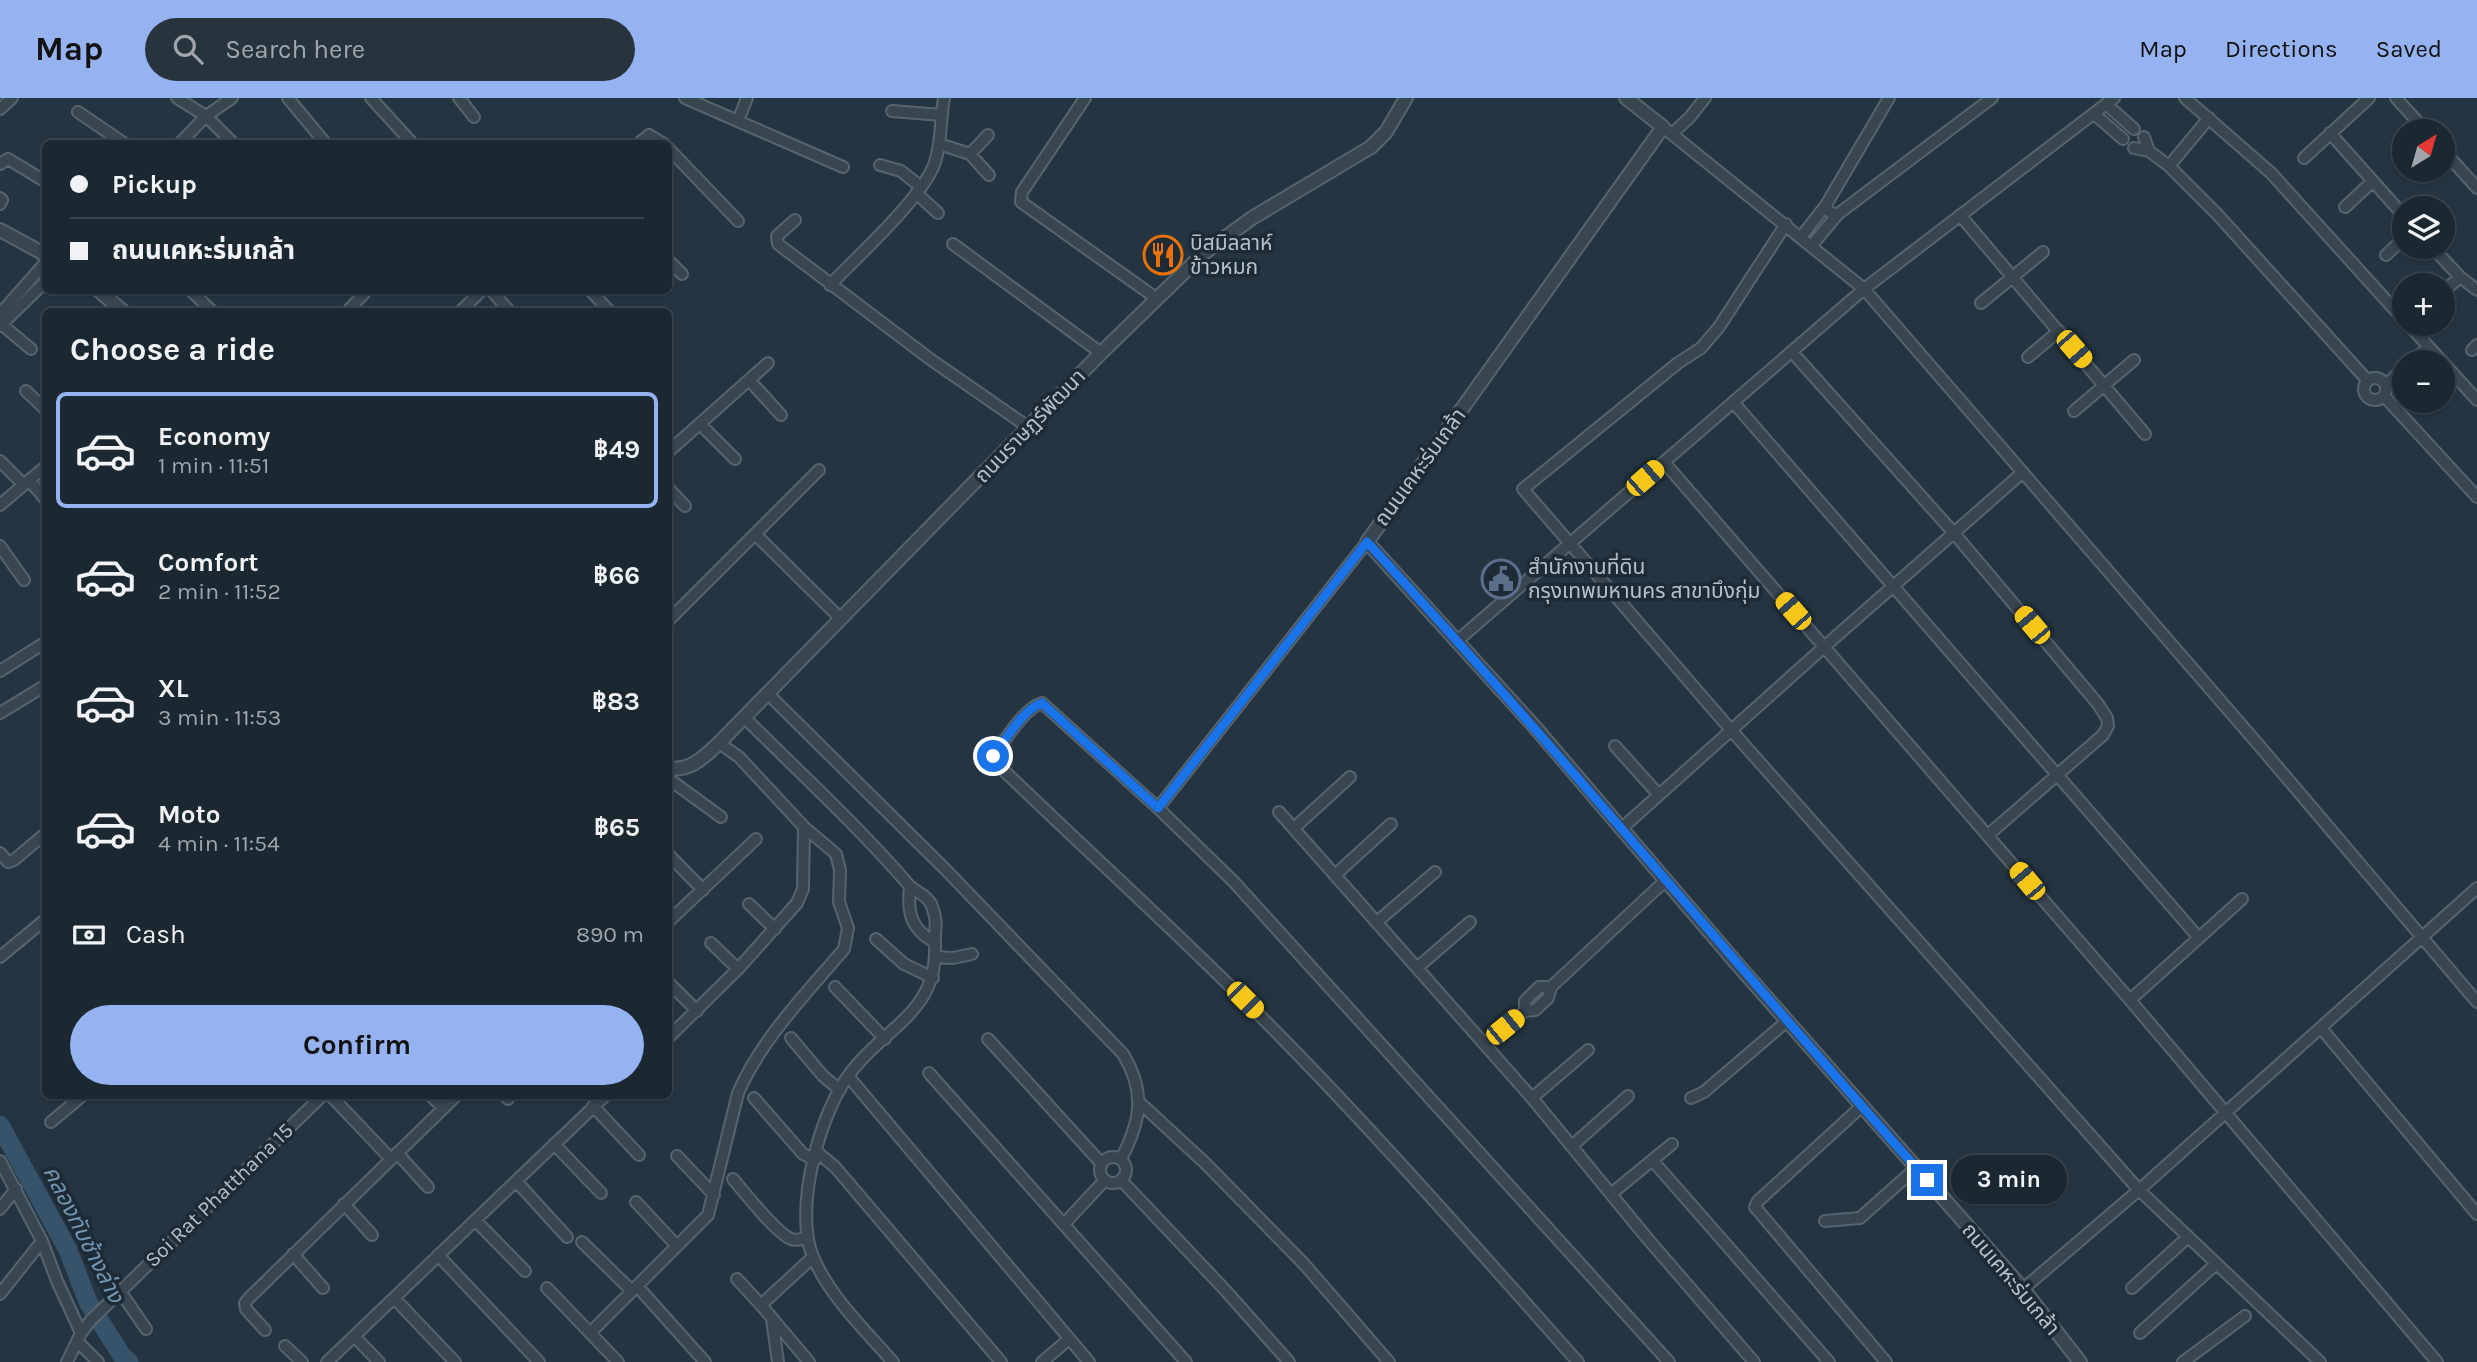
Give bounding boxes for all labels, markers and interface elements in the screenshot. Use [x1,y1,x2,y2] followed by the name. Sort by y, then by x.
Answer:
[145,18,635,81] search box
[35,30,103,68] text: Map
[169,30,207,68] icon: search
[225,34,365,65] text: Search here
[2139,35,2187,63] text: Map
[2225,35,2338,63] text: Directions
[2376,35,2442,63] text: Saved
[2392,119,2455,182] north arrow
[2392,119,2455,413] map controls
[112,169,197,200] text: Pickup
[2392,196,2455,259] button: layers
[1190,231,1273,279] place label: บิสมิลลาห์ ข้าวหมก
[1142,234,1184,276] restaurant icon: บิสมิลลาห์ ข้าวหมก
[112,235,295,266] text: ถนนเคหะร่มเกล้า
[2392,273,2455,336] button: +
[2053,326,2096,372] car
[70,331,275,368] text: Choose a ride
[2392,350,2455,413] button: −
[970,364,1090,488] street label: ถนนราษฏร์พัฒนา
[1369,404,1471,530] street label: ถนนเคหะร่มเกล้า
[74,419,137,482] icon: car
[158,421,270,452] text: Economy
[594,434,640,465] text: ฿49
[158,452,269,479] text: 1 min · 11:51
[1623,456,1668,500] car
[74,545,137,608] icon: car
[158,547,259,578] text: Comfort
[1528,552,1760,604] place label: สำนักงานที่ดิน กรุงเทพมหานคร สาขาบึงกุ่ม
[1480,558,1522,600] public building icon: สำนักงานที่ดิน กรุงเทพมหานคร สาขาบึงกุ่ม
[593,560,640,591] text: ฿66
[158,578,281,605] text: 2 min · 11:52
[1772,588,1815,634] car
[2011,602,2054,648] car
[74,671,137,734] icon: car
[158,673,189,704] text: XL
[592,686,640,717] text: ฿83
[158,704,281,731] text: 3 min · 11:53
[977,740,1009,772] route start
[74,797,137,860] icon: car
[158,799,220,830] text: Moto
[594,812,640,843] text: ฿65
[158,830,280,857] text: 4 min · 11:54
[2006,858,2049,904] car
[70,916,108,954] icon: cash
[126,919,186,950] text: Cash
[576,921,644,948] text: 890 m
[1223,978,1268,1022] car
[70,1005,644,1085] button: Confirm
[1483,1006,1528,1048] car
[140,1118,298,1272] street label: Soi Rat Phatthana 15
[1952,1156,2067,1204] callout: 3 min
[38,1161,130,1309] water label: คลองทับช้างล่าง
[1911,1164,1943,1196] route end
[1977,1166,2041,1193] text: 3 min
[1957,1218,2065,1340] street label: ถนนเคหะร่มเกล้า

